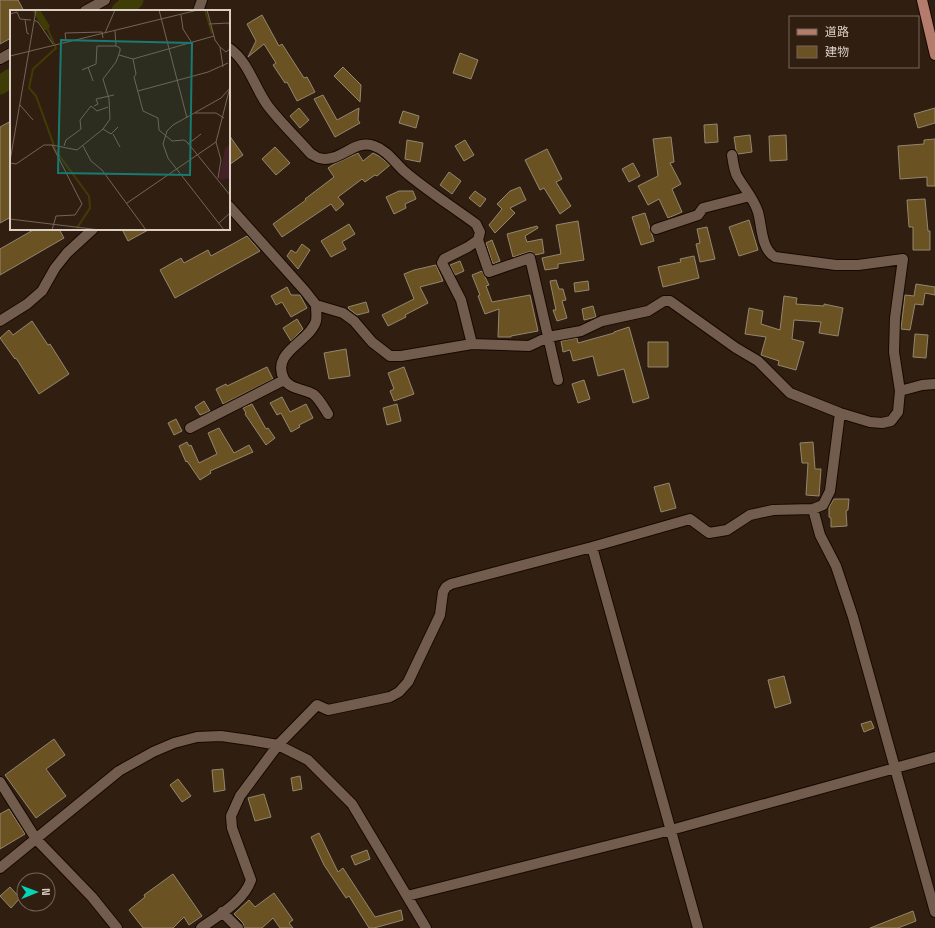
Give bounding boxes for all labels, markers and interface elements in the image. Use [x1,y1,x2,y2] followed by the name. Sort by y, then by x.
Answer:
[10,10,230,230] inset map
[789,16,919,68] legend
[825,24,849,40] text: 道路
[825,44,849,60] text: 建物
[16,872,56,912] north arrow
[39,888,53,896] text: N

